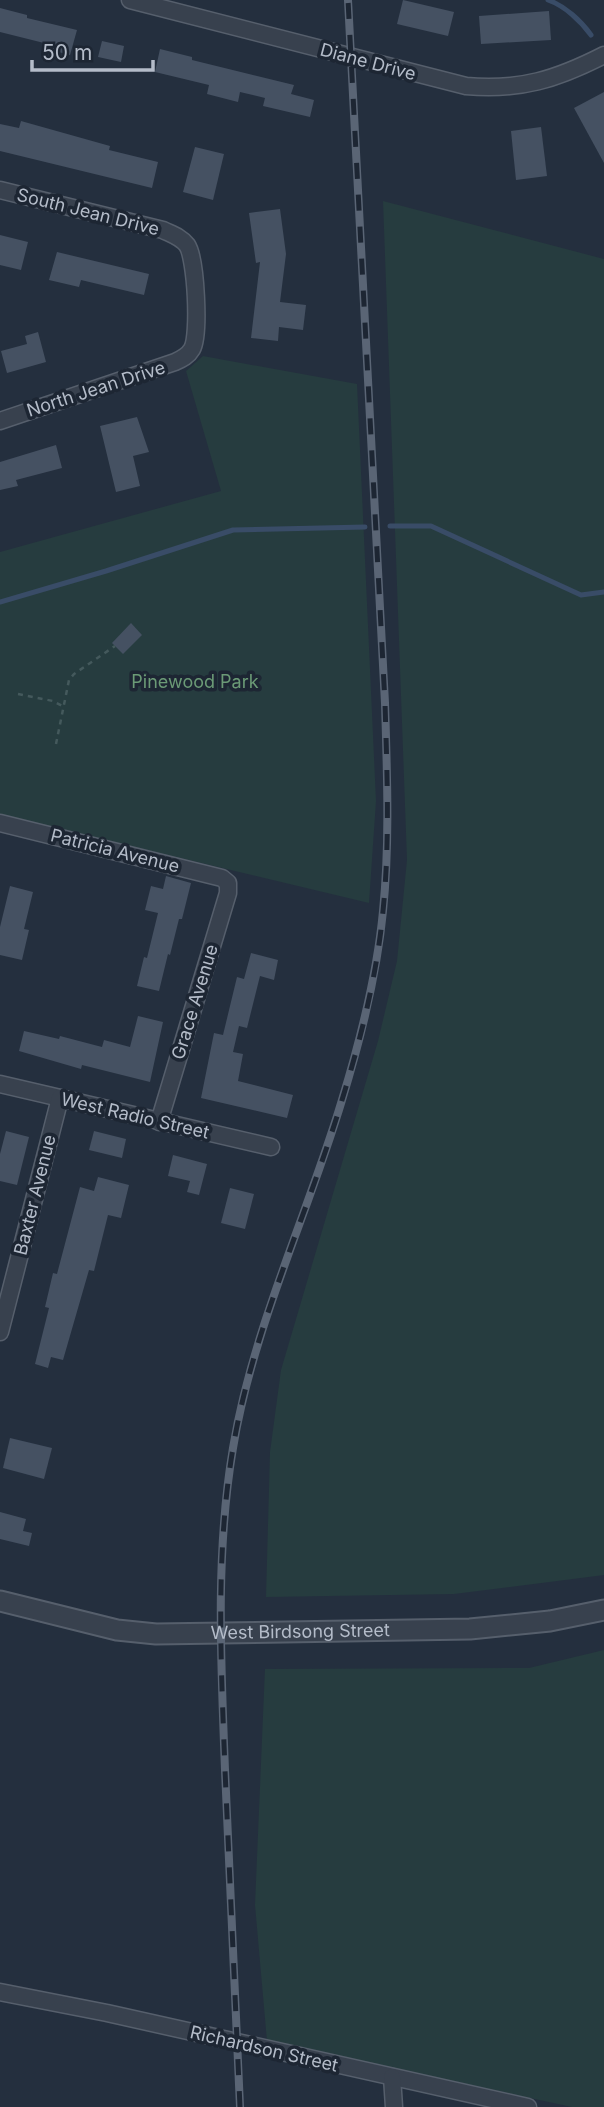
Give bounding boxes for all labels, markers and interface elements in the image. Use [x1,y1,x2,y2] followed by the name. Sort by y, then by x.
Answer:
[32,28,152,72] scale bar
[318,39,418,84] street label: Diane Drive
[42,40,92,65] text: 50 m
[15,184,161,239] street label: South Jean Drive
[24,356,168,421] street label: North Jean Drive
[131,671,259,692] park label: Pinewood Park
[49,824,182,877] street label: Patricia Avenue
[167,942,222,1062] street label: Grace Avenue
[59,1088,211,1143] street label: West Radio Street
[9,1132,60,1257] street label: Baxter Avenue
[210,1619,390,1643] street label: West Birdsong Street
[188,2021,340,2076] street label: Richardson Street

